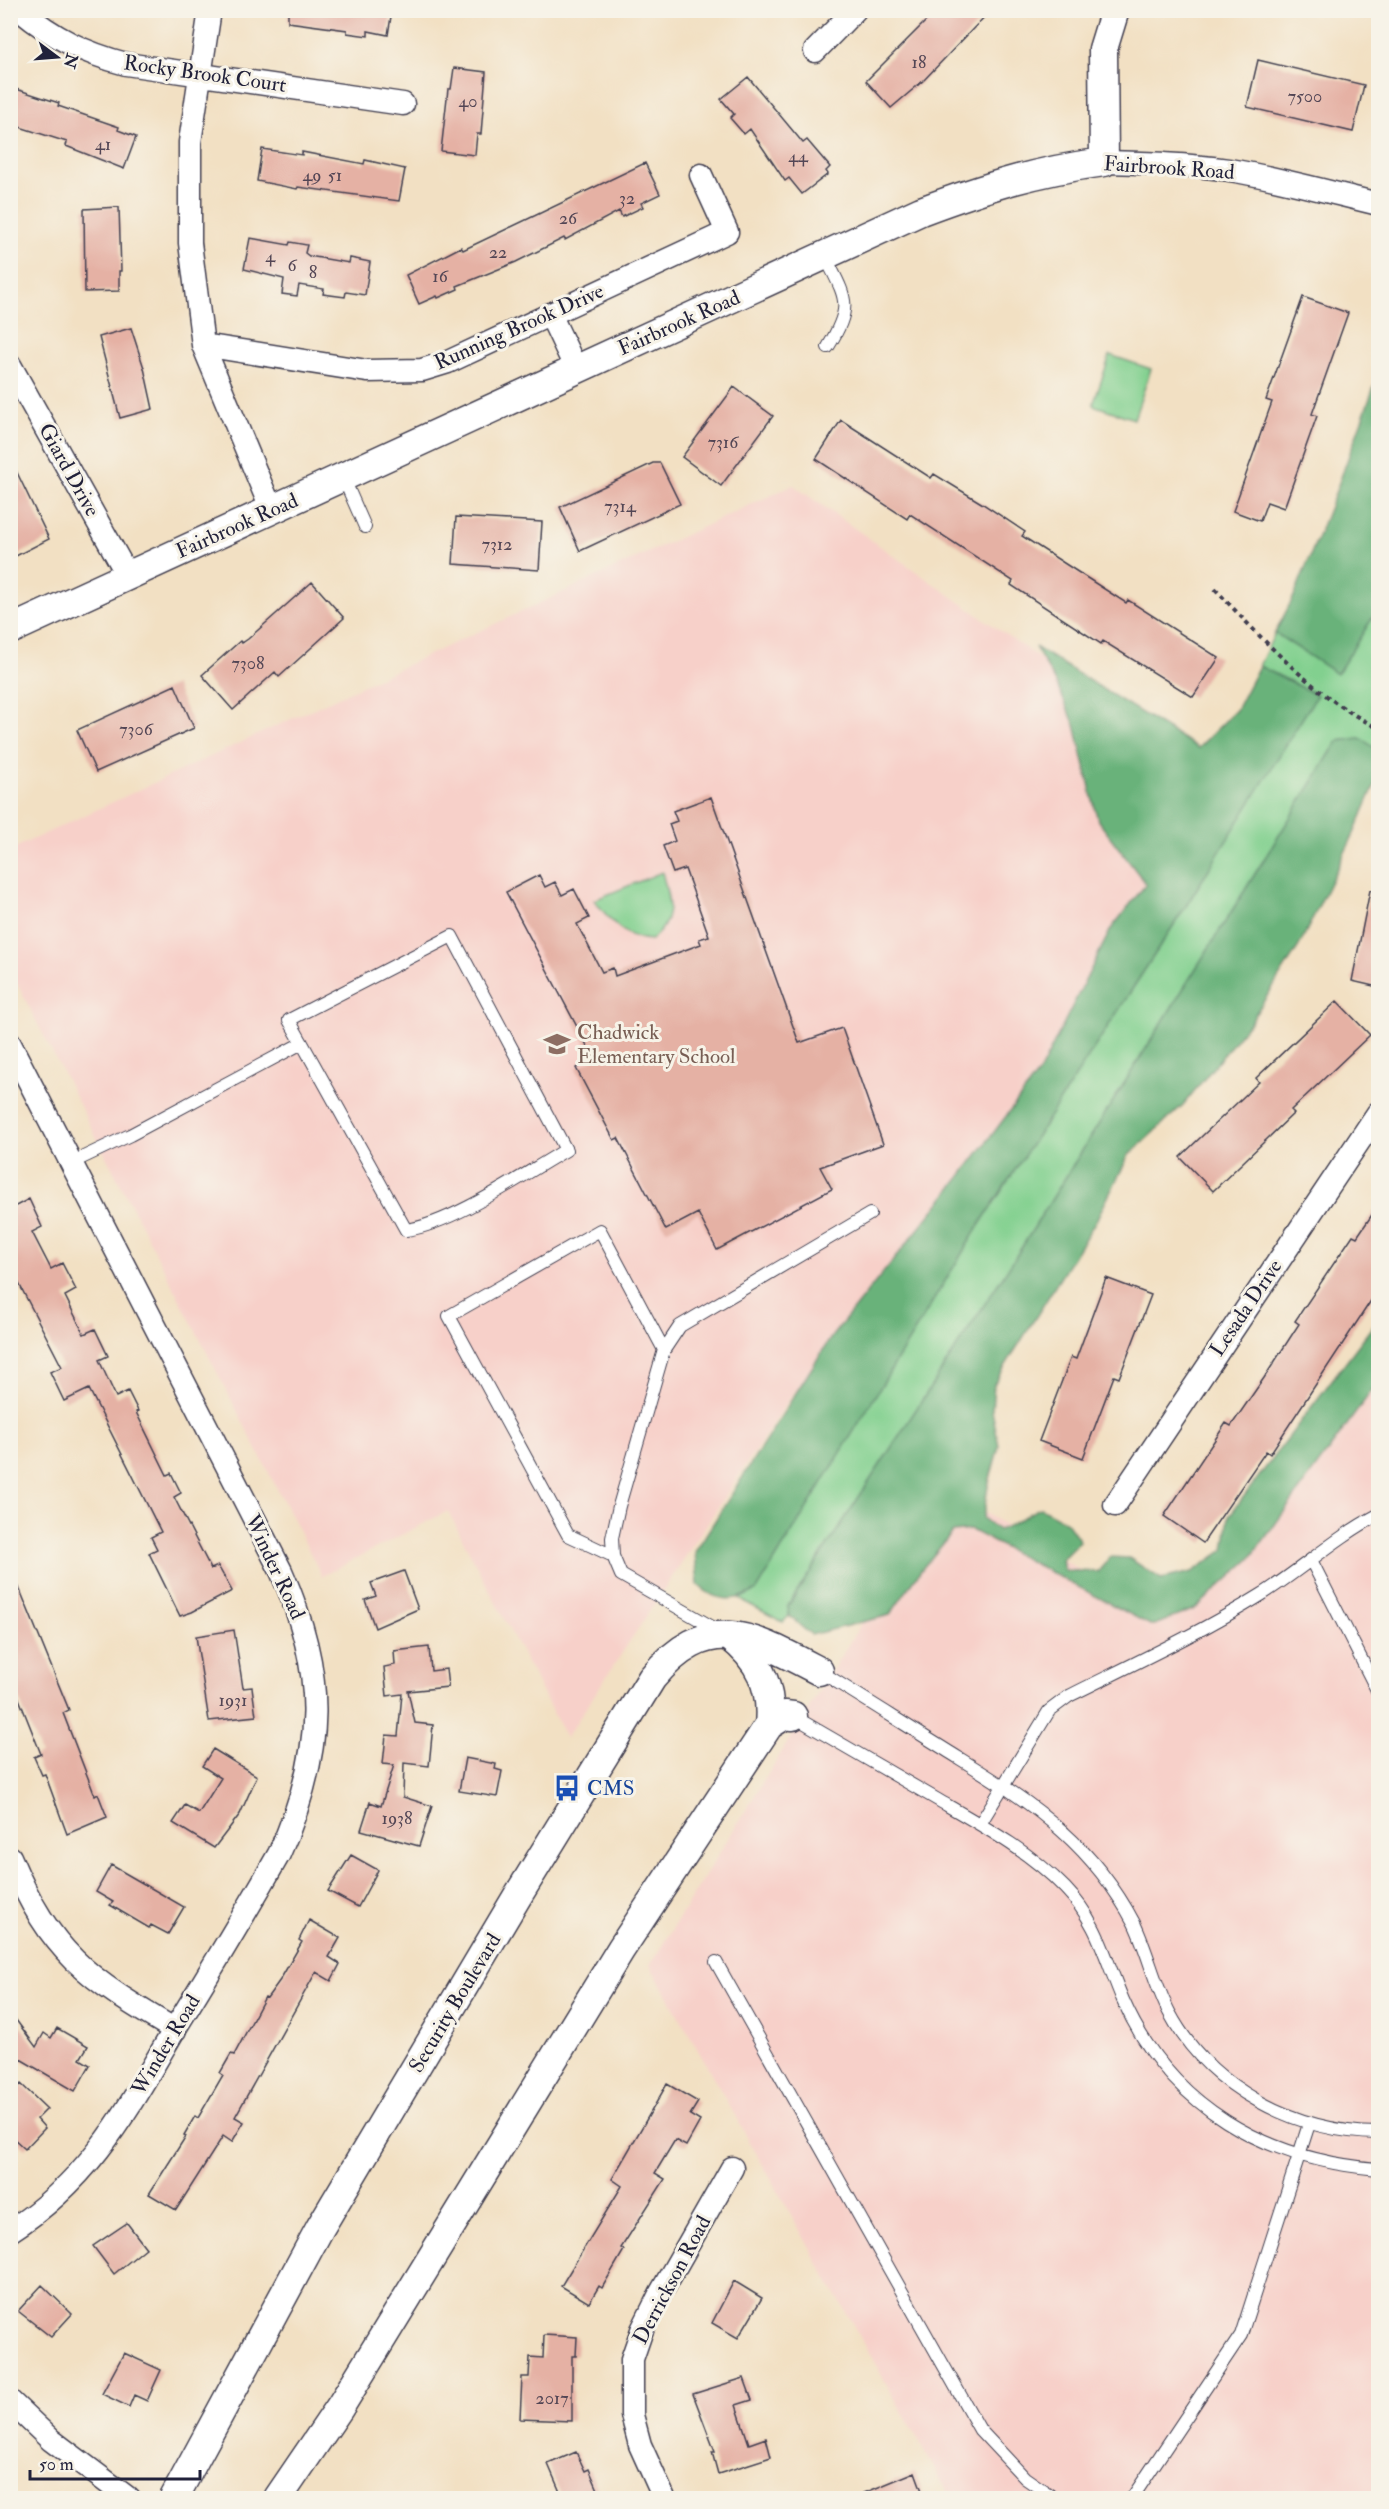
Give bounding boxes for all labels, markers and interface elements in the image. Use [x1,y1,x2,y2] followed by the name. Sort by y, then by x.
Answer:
[27,27,87,87] north arrow
[122,49,288,99] street label: Rocky Brook Court
[59,50,82,71] text: N
[912,51,926,74] house number: 18
[1288,85,1322,108] house number: 7500
[459,90,477,113] house number: 40
[95,133,111,156] house number: 41
[788,145,809,168] house number: 44
[1103,150,1236,186] street label: Fairbrook Road
[303,164,321,187] house number: 49
[328,164,342,187] house number: 51
[619,187,635,210] house number: 32
[559,207,578,230] house number: 26
[489,241,507,264] house number: 22
[265,245,276,268] house number: 4
[287,254,297,277] house number: 6
[309,261,317,284] house number: 8
[432,265,449,288] house number: 16
[430,277,608,376] street label: Running Brook Drive
[614,284,745,362] street label: Fairbrook Road
[32,419,106,522] street label: Giard Drive
[708,431,739,454] house number: 7316
[172,487,303,565] street label: Fairbrook Road
[604,495,637,518] house number: 7314
[482,533,512,556] house number: 7312
[232,652,264,675] house number: 7308
[119,718,154,741] house number: 7306
[577,1019,736,1070] place label: Chadwick Elementary School
[542,1029,572,1059] school or university icon: Chadwick Elementary School
[1204,1254,1288,1362] street label: Lesada Drive
[238,1509,311,1625] street label: Winder Road
[219,1689,247,1712] house number: 1931
[552,1773,582,1803] bus stop icon: CMS
[587,1775,634,1802] place label: CMS
[382,1807,412,1830] house number: 1938
[403,1928,508,2078] street label: Security Boulevard
[125,1989,207,2101] street label: Winder Road
[627,2210,718,2349] street label: Derrickson Road
[536,2387,568,2410] house number: 2017
[30,2443,200,2481] scale bar
[39,2453,74,2476] text: 50 m

